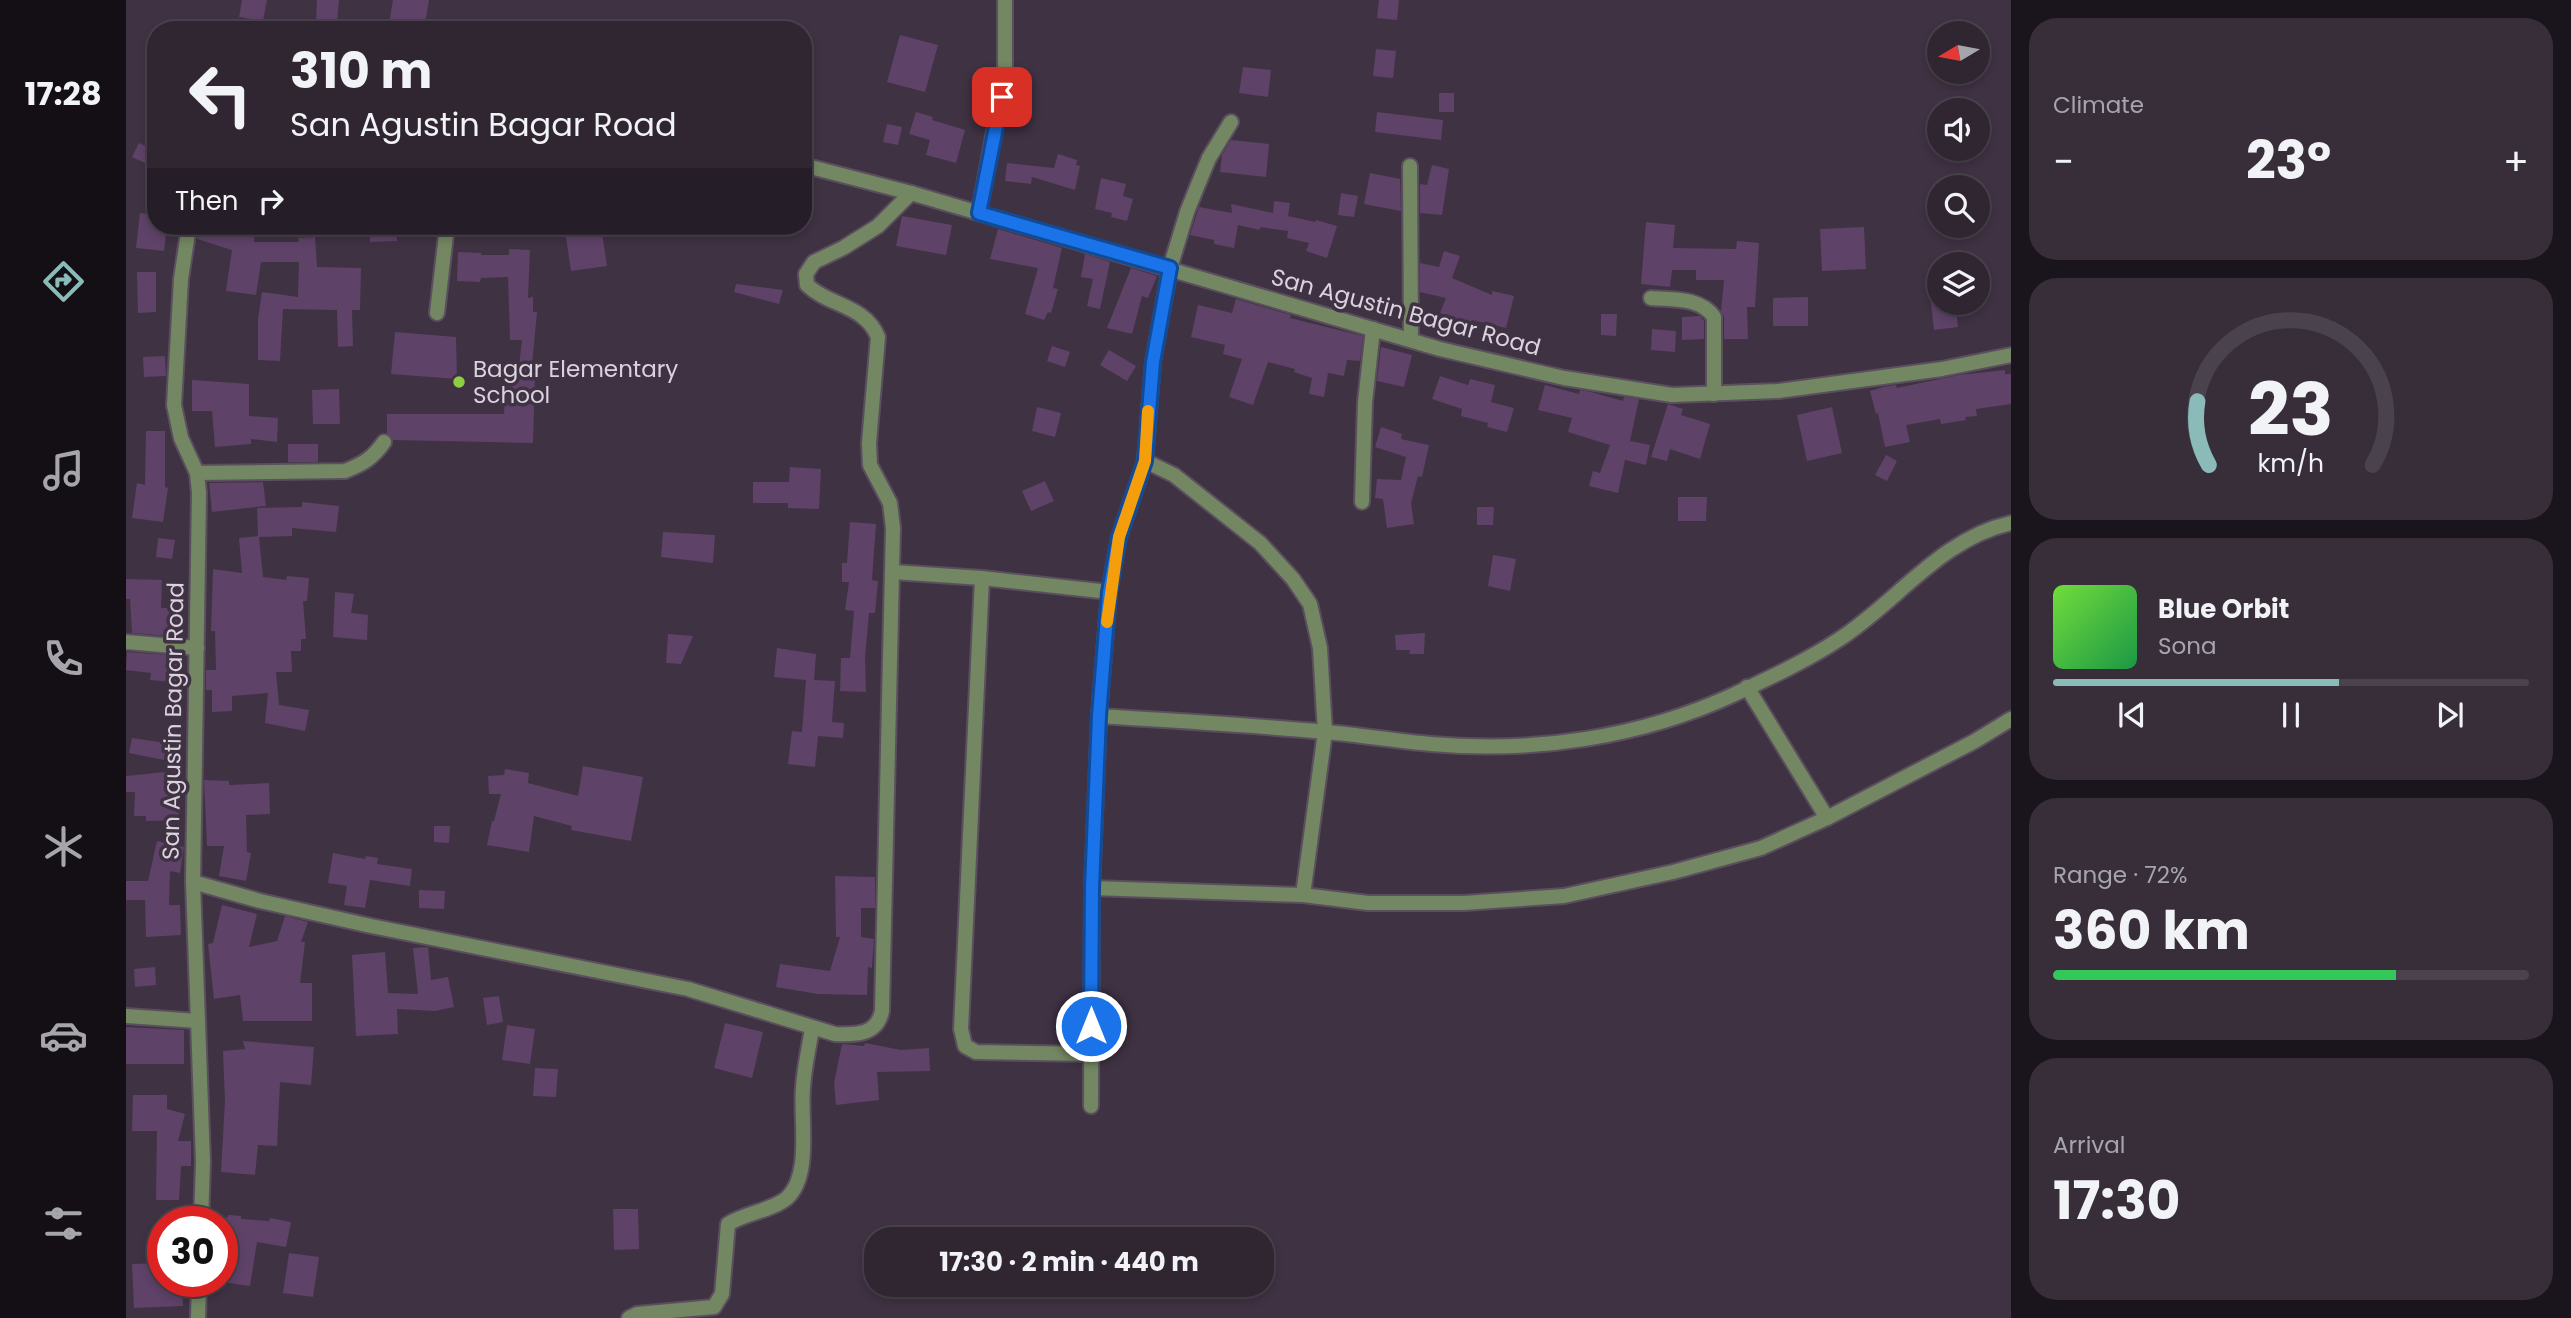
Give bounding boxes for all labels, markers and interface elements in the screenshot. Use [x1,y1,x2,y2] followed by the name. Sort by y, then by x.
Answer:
[1927,21,1990,84] north arrow
[1927,21,1990,315] map controls
[290,37,432,105] text: 310 m
[175,49,266,140] icon: left
[972,67,1032,127] pin
[24,71,102,116] text: 17:28
[983,78,1021,116] icon: arrive
[2053,89,2144,121] text: Climate
[1927,98,1990,161] button: sound
[290,102,677,147] text: San Agustin Bagar Road
[2246,124,2331,197] text: 23°
[2053,135,2074,188] text: −
[2503,135,2529,188] text: +
[1927,175,1990,238] button: search
[252,182,290,220] icon: right
[175,183,238,219] text: Then
[1927,252,1990,315] button: layers
[39,257,88,306] icon: directions
[1268,261,1544,363] street label: San Agustin Bagar Road
[473,353,678,411] place label: Bagar Elementary School
[2248,359,2334,460] text: 23
[451,374,467,390] marker: Bagar Elementary School
[39,446,88,495] icon: music
[2258,446,2324,481] text: km/h
[155,582,191,860] street label: San Agustin Bagar Road
[2158,591,2289,627] text: Blue Orbit
[2158,630,2217,662] text: Sona
[39,634,88,683] icon: phone
[2113,696,2151,734] icon: previous
[2272,696,2310,734] icon: pause
[2431,696,2469,734] icon: next
[39,822,88,871] icon: climate
[2053,859,2187,891] text: Range · 72%
[2053,894,2250,967] text: 360 km
[1054,989,1128,1063] position arrow
[39,1011,88,1060] icon: car
[2053,1129,2125,1161] text: Arrival
[2053,1164,2181,1237] text: 17:30
[39,1199,88,1248] icon: filters
[147,1206,238,1297] speed limit sign: 30
[939,1244,1199,1280] text: 17:30 · 2 min · 440 m

